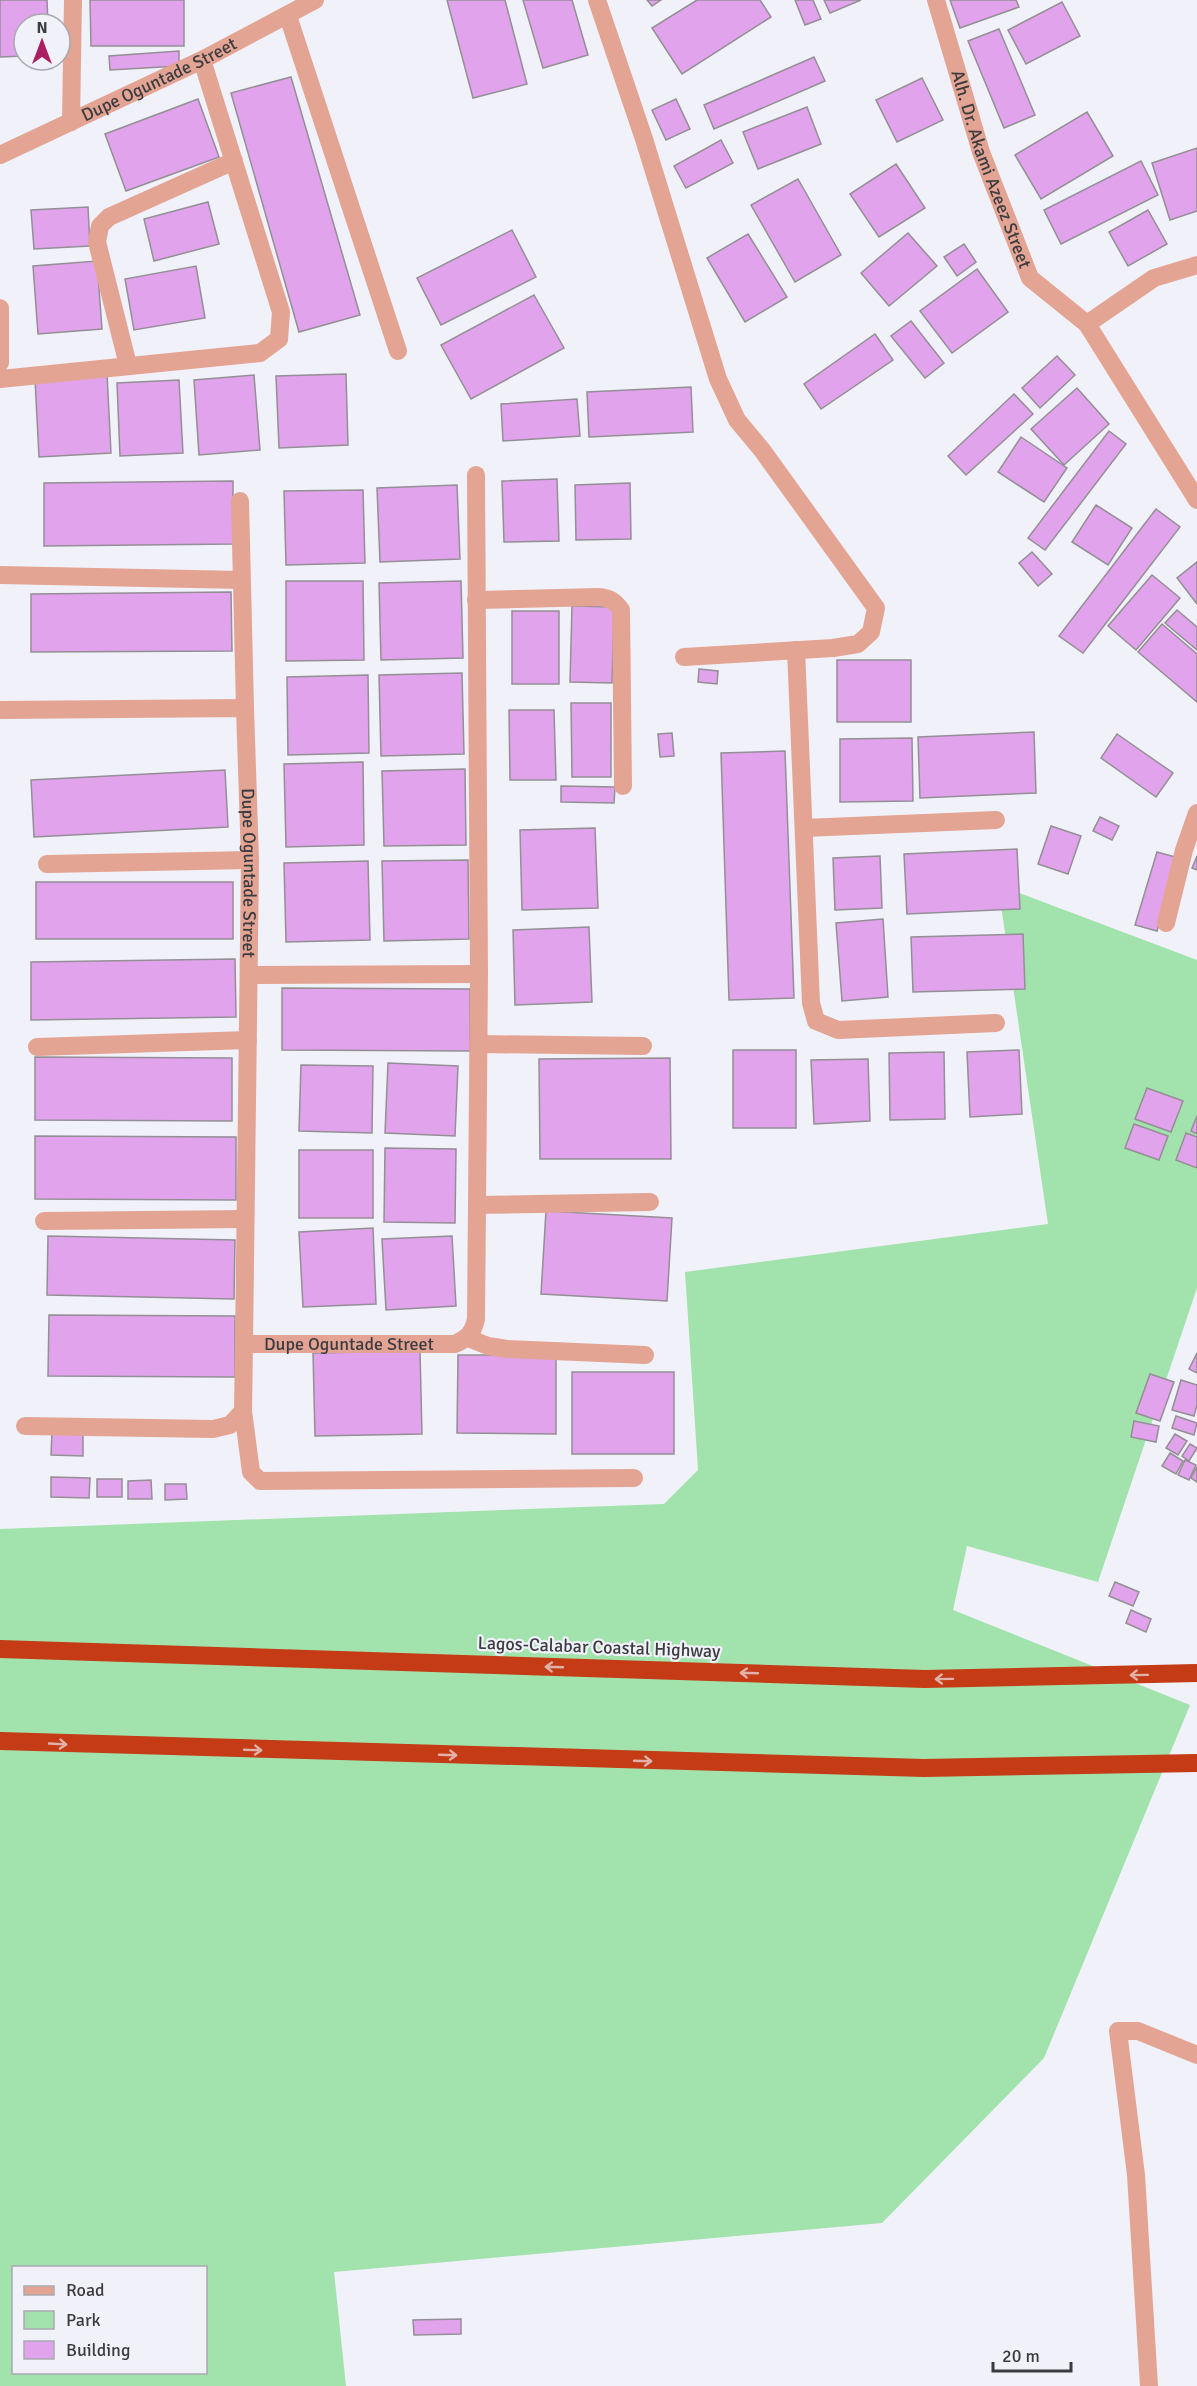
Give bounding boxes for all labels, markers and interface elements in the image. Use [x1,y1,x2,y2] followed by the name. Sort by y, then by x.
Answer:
[12,12,72,72] north arrow
[36,18,48,38] text: N
[78,33,241,126] street label: Dupe Oguntade Street
[946,68,1036,271] street label: Alh. Dr. Akami Azeez Street
[237,788,261,958] street label: Dupe Oguntade Street
[264,1333,434,1355] street label: Dupe Oguntade Street
[477,1632,721,1662] street label: Lagos-Calabar Coastal Highway
[544,1661,564,1673] one-way arrow
[739,1668,759,1679] one-way arrow
[1129,1669,1149,1680] one-way arrow
[934,1673,954,1684] one-way arrow
[48,1739,68,1750] one-way arrow
[243,1744,263,1756] one-way arrow
[438,1749,458,1761] one-way arrow
[633,1755,653,1766] one-way arrow
[12,2266,207,2374] legend
[66,2279,105,2301] text: Road
[66,2309,101,2331] text: Park
[993,2335,1071,2373] scale bar
[66,2339,130,2361] text: Building
[1002,2345,1040,2367] text: 20 m

